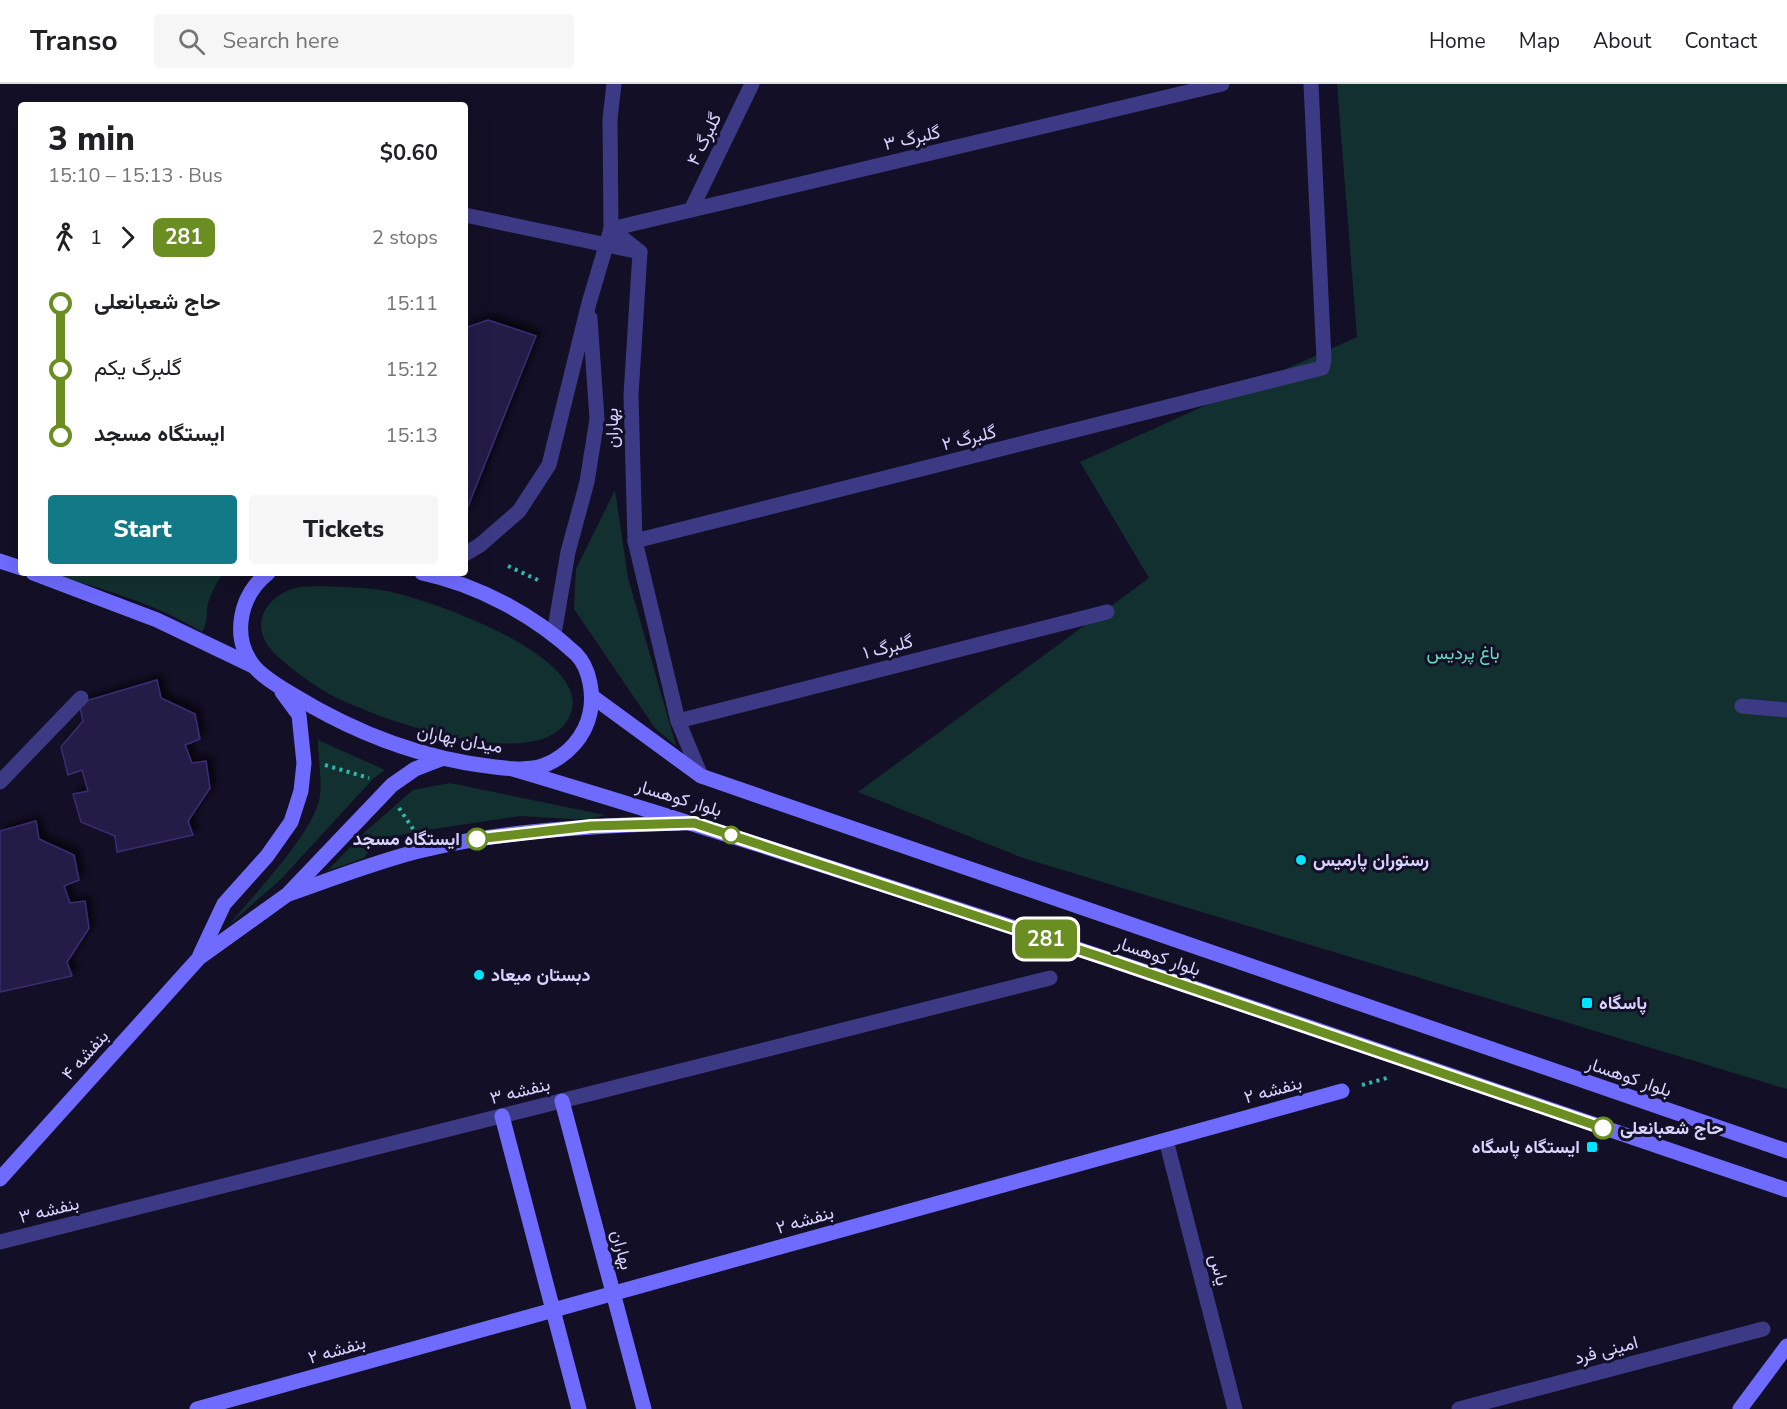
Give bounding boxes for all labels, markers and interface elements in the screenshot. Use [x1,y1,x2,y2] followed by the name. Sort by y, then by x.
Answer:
[154,14,574,68] search box
[30,22,118,60] text: Transo
[175,25,208,58] icon: search
[223,26,339,56] text: Search here
[1429,27,1486,55] text: Home
[1519,27,1560,55] text: Map
[1593,27,1651,55] text: About
[1684,27,1757,55] text: Contact
[681,109,727,169] street label: گلبرگ ۴
[48,117,135,162] text: 3 min
[881,120,943,156] street label: گلبرگ ۳
[380,138,438,168] text: $0.60
[48,162,223,189] text: 15:10 – 15:13 · Bus
[48,221,81,254] icon: walk
[111,221,144,254] icon: forward
[165,223,203,251] text: 281
[90,224,102,251] text: 1
[372,224,438,251] text: 2 stops
[94,287,221,317] text: حاج شعبانعلی
[385,290,438,317] text: 15:11
[94,353,182,383] text: گلبرگ یکم
[385,356,438,383] text: 15:12
[600,408,624,448] street label: بهاران
[94,419,225,449] text: ایستگاه مسجد
[939,420,999,456] street label: گلبرگ ۲
[385,422,438,449] text: 15:13
[48,495,237,564] button: Start
[249,495,438,564] button: Tickets
[860,629,916,665] street label: گلبرگ ۱
[1426,641,1500,665] park label: باغ پردیس
[415,719,505,759] street label: میدان بهاران
[632,773,725,822] street label: بلوار کوهسار
[722,826,740,844] unlabelled marker
[353,827,460,851] place label: ایستگاه مسجد
[466,828,488,850] marker: ایستگاه مسجد
[1313,848,1429,872] place label: رستوران پارمیس
[1294,853,1308,867] marker: رستوران پارمیس
[1012,920,1080,958] line badge: 281
[1027,925,1065,953] text: 281
[1111,930,1204,982] street label: بلوار کوهسار
[491,963,590,987] place label: دبستان میعاد
[472,968,486,982] marker: دبستان میعاد
[1599,991,1647,1015] place label: پاسگاه
[1580,996,1594,1010] marker: پاسگاه
[56,1025,114,1085] street label: بنفشه ۴
[1582,1051,1675,1103] street label: بلوار کوهسار
[1241,1071,1305,1109] street label: بنفشه ۲
[487,1072,553,1110] street label: بنفشه ۳
[1620,1116,1724,1140] place label: حاج شعبانعلی
[1592,1117,1614,1139] marker: حاج شعبانعلی
[1472,1135,1580,1159] place label: ایستگاه پاسگاه
[1585,1140,1599,1154] marker: ایستگاه پاسگاه
[16,1191,82,1229] street label: بنفشه ۳
[773,1200,837,1240] street label: بنفشه ۲
[605,1227,639,1273] street label: بهاران
[1204,1252,1234,1288] street label: یاس
[305,1330,369,1370] street label: بنفشه ۲
[1571,1330,1641,1370] street label: امینی فرد

